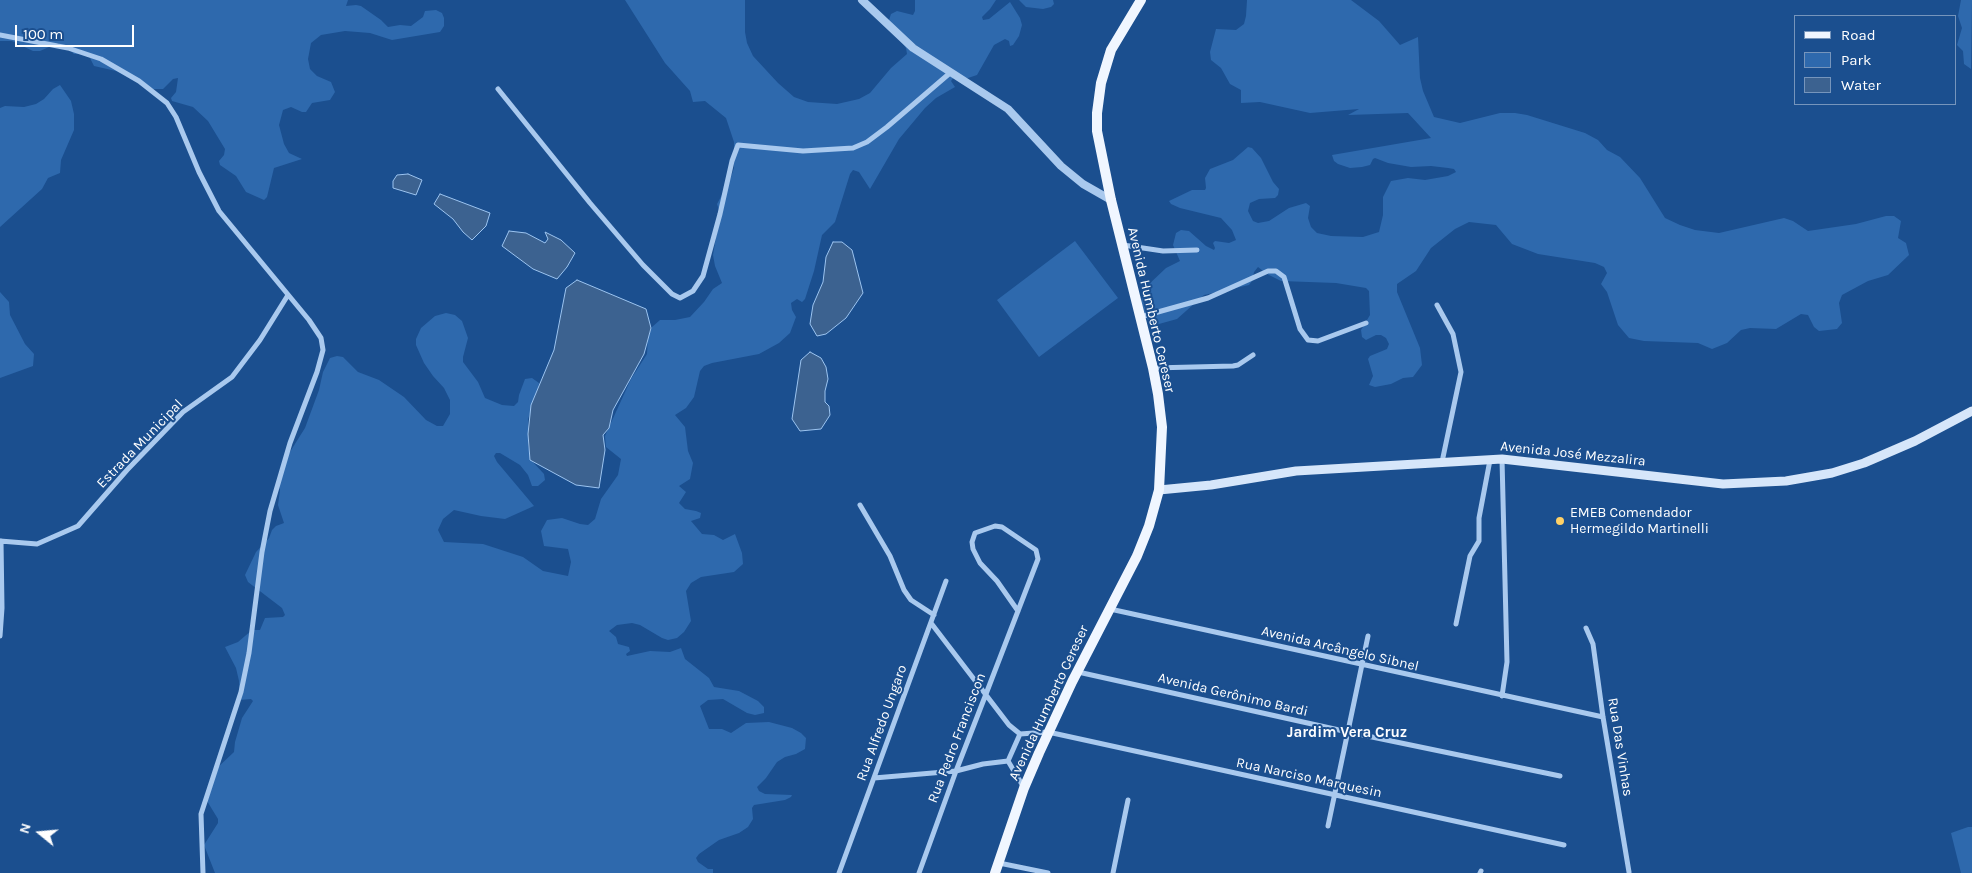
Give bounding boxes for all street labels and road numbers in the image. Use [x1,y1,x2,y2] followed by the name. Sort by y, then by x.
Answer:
[1124,226,1178,394] street label: Avenida Humberto Cereser
[93,396,187,492] street label: Estrada Municipal
[1500,438,1646,470] street label: Avenida José Mezzalira
[1006,623,1092,783] street label: Avenida Humberto Cereser
[1260,623,1420,675] street label: Avenida Arcângelo Sibnel
[853,663,911,783] street label: Rua Alfredo Ungaro
[1156,670,1310,720] street label: Avenida Gerônimo Bardi
[924,671,990,805] street label: Rua Pedro Franciscon
[1604,696,1636,798] street label: Rua Das Vinhas
[1235,754,1383,802] street label: Rua Narciso Marquesin

